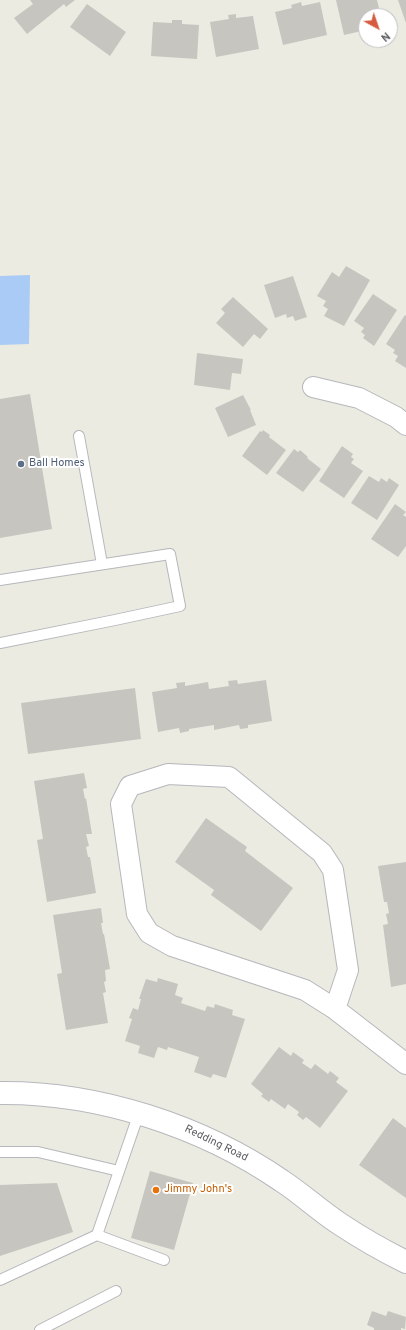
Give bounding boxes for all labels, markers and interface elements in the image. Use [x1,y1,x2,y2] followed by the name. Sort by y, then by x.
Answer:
[358,8,398,48] north arrow
[378,29,393,44] text: N
[29,457,85,471] place label: Ball Homes
[16,459,26,469] marker: Ball Homes
[182,1123,250,1165] street label: Redding Road
[164,1183,232,1197] place label: Jimmy John's
[151,1185,161,1195] marker: Jimmy John's

